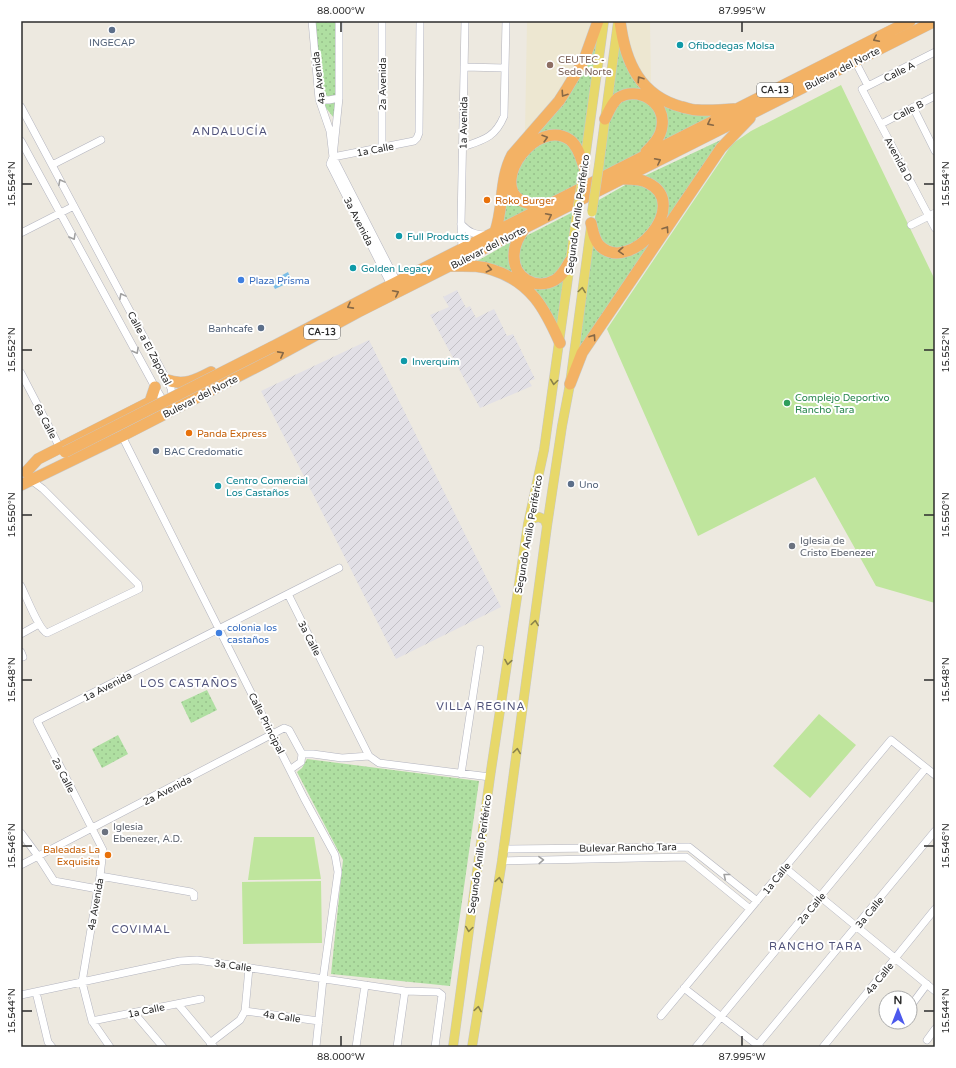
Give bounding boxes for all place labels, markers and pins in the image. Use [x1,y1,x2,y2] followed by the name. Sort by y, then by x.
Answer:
[107,25,117,35] marker: INGECAP
[89,37,135,49] place label: INGECAP
[675,40,685,50] marker: Ofibodegas Molsa
[688,40,775,52] place label: Ofibodegas Molsa
[558,54,612,78] place label: CEUTEC - Sede Norte
[545,60,555,70] marker: CEUTEC - Sede Norte
[482,195,492,205] marker: Roko Burger
[495,195,555,207] place label: Roko Burger
[394,231,404,241] marker: Full Products
[407,231,469,243] place label: Full Products
[348,263,358,273] marker: Golden Legacy
[361,263,432,275] place label: Golden Legacy
[236,275,246,285] marker: Plaza Prisma
[249,275,310,287] place label: Plaza Prisma
[208,323,253,335] place label: Banhcafe
[256,323,266,333] marker: Banhcafe
[399,356,409,366] marker: Inverquim
[412,356,459,368] place label: Inverquim
[795,392,890,416] place label: Complejo Deportivo Rancho Tara
[782,398,792,408] marker: Complejo Deportivo Rancho Tara
[184,428,194,438] marker: Panda Express
[197,428,267,440] place label: Panda Express
[151,446,161,456] marker: BAC Credomatic
[164,446,243,458] place label: BAC Credomatic
[226,475,308,499] place label: Centro Comercial Los Castaños
[566,479,576,489] marker: Uno
[579,479,599,491] place label: Uno
[213,481,223,491] marker: Centro Comercial Los Castaños
[800,535,875,559] place label: Iglesia de Cristo Ebenezer
[787,541,797,551] marker: Iglesia de Cristo Ebenezer
[227,622,277,646] place label: colonia los castaños
[214,628,224,638] marker: colonia los castaños
[113,821,182,845] place label: Iglesia Ebenezer, A.D.
[100,827,110,837] marker: Iglesia Ebenezer, A.D.
[43,844,100,868] place label: Baleadas La Exquisita
[103,850,113,860] marker: Baleadas La Exquisita

